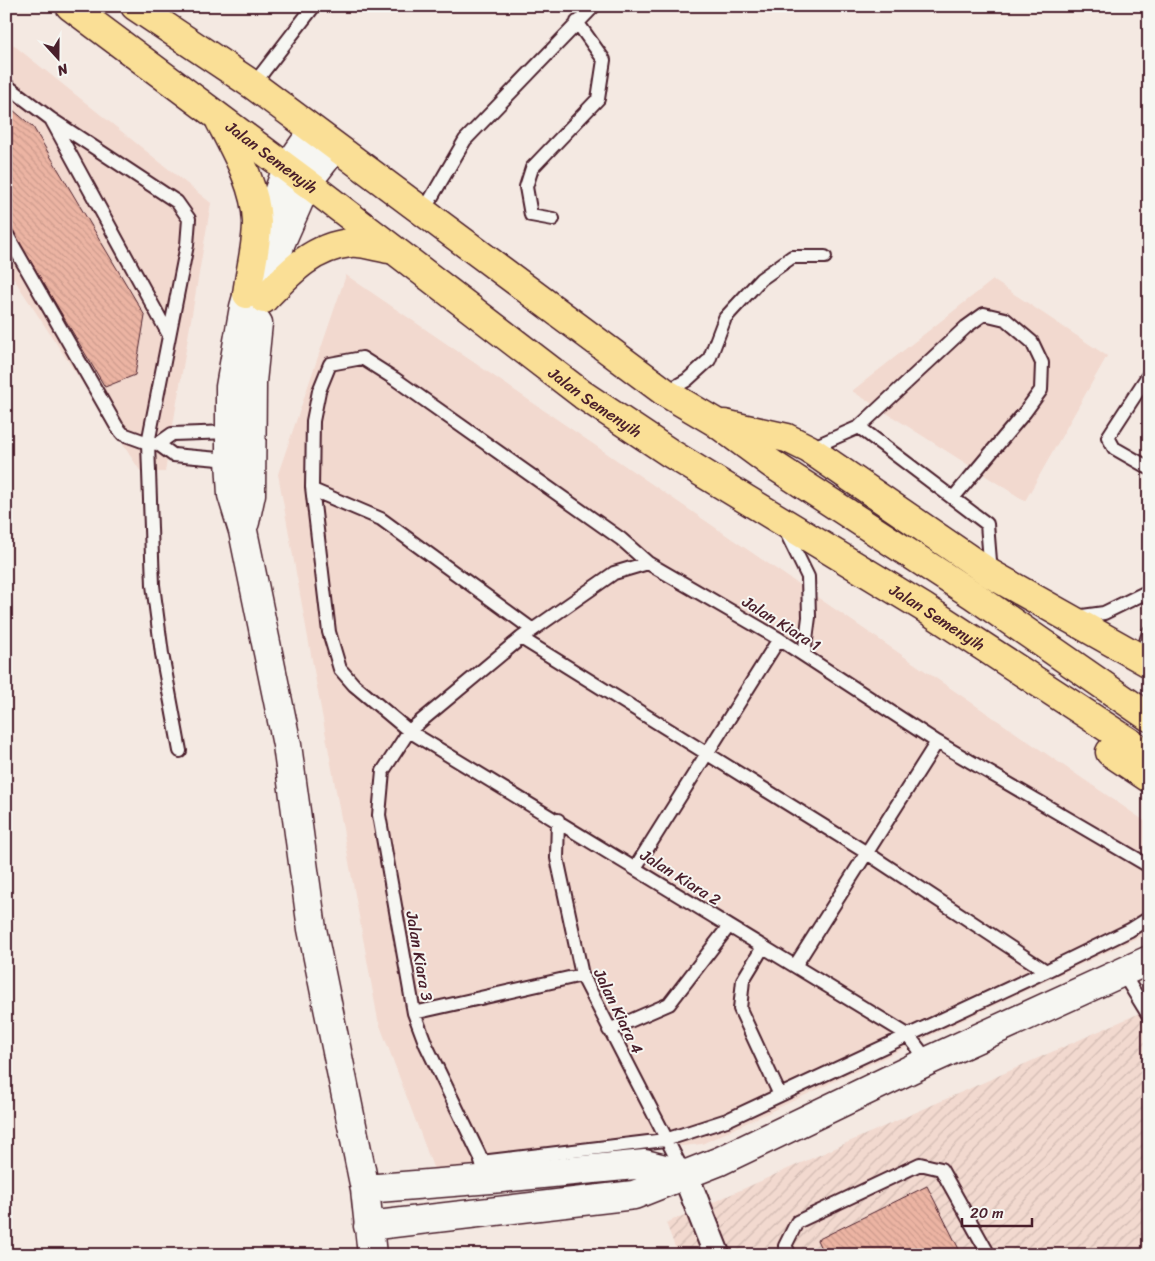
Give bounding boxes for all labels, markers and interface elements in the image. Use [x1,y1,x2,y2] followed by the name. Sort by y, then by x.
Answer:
[32,32,82,82] north arrow
[53,56,72,83] text: N
[218,112,324,201] street label: Jalan Semenyih
[541,359,648,446] street label: Jalan Semenyih
[883,575,991,659] street label: Jalan Semenyih
[736,587,827,659] street label: Jalan Kiara 1
[634,840,727,914] street label: Jalan Kiara 2
[397,908,442,1003] street label: Jalan Kiara 3
[585,963,652,1059] street label: Jalan Kiara 4
[962,1196,1032,1228] scale bar
[970,1200,1004,1226] text: 20 m

